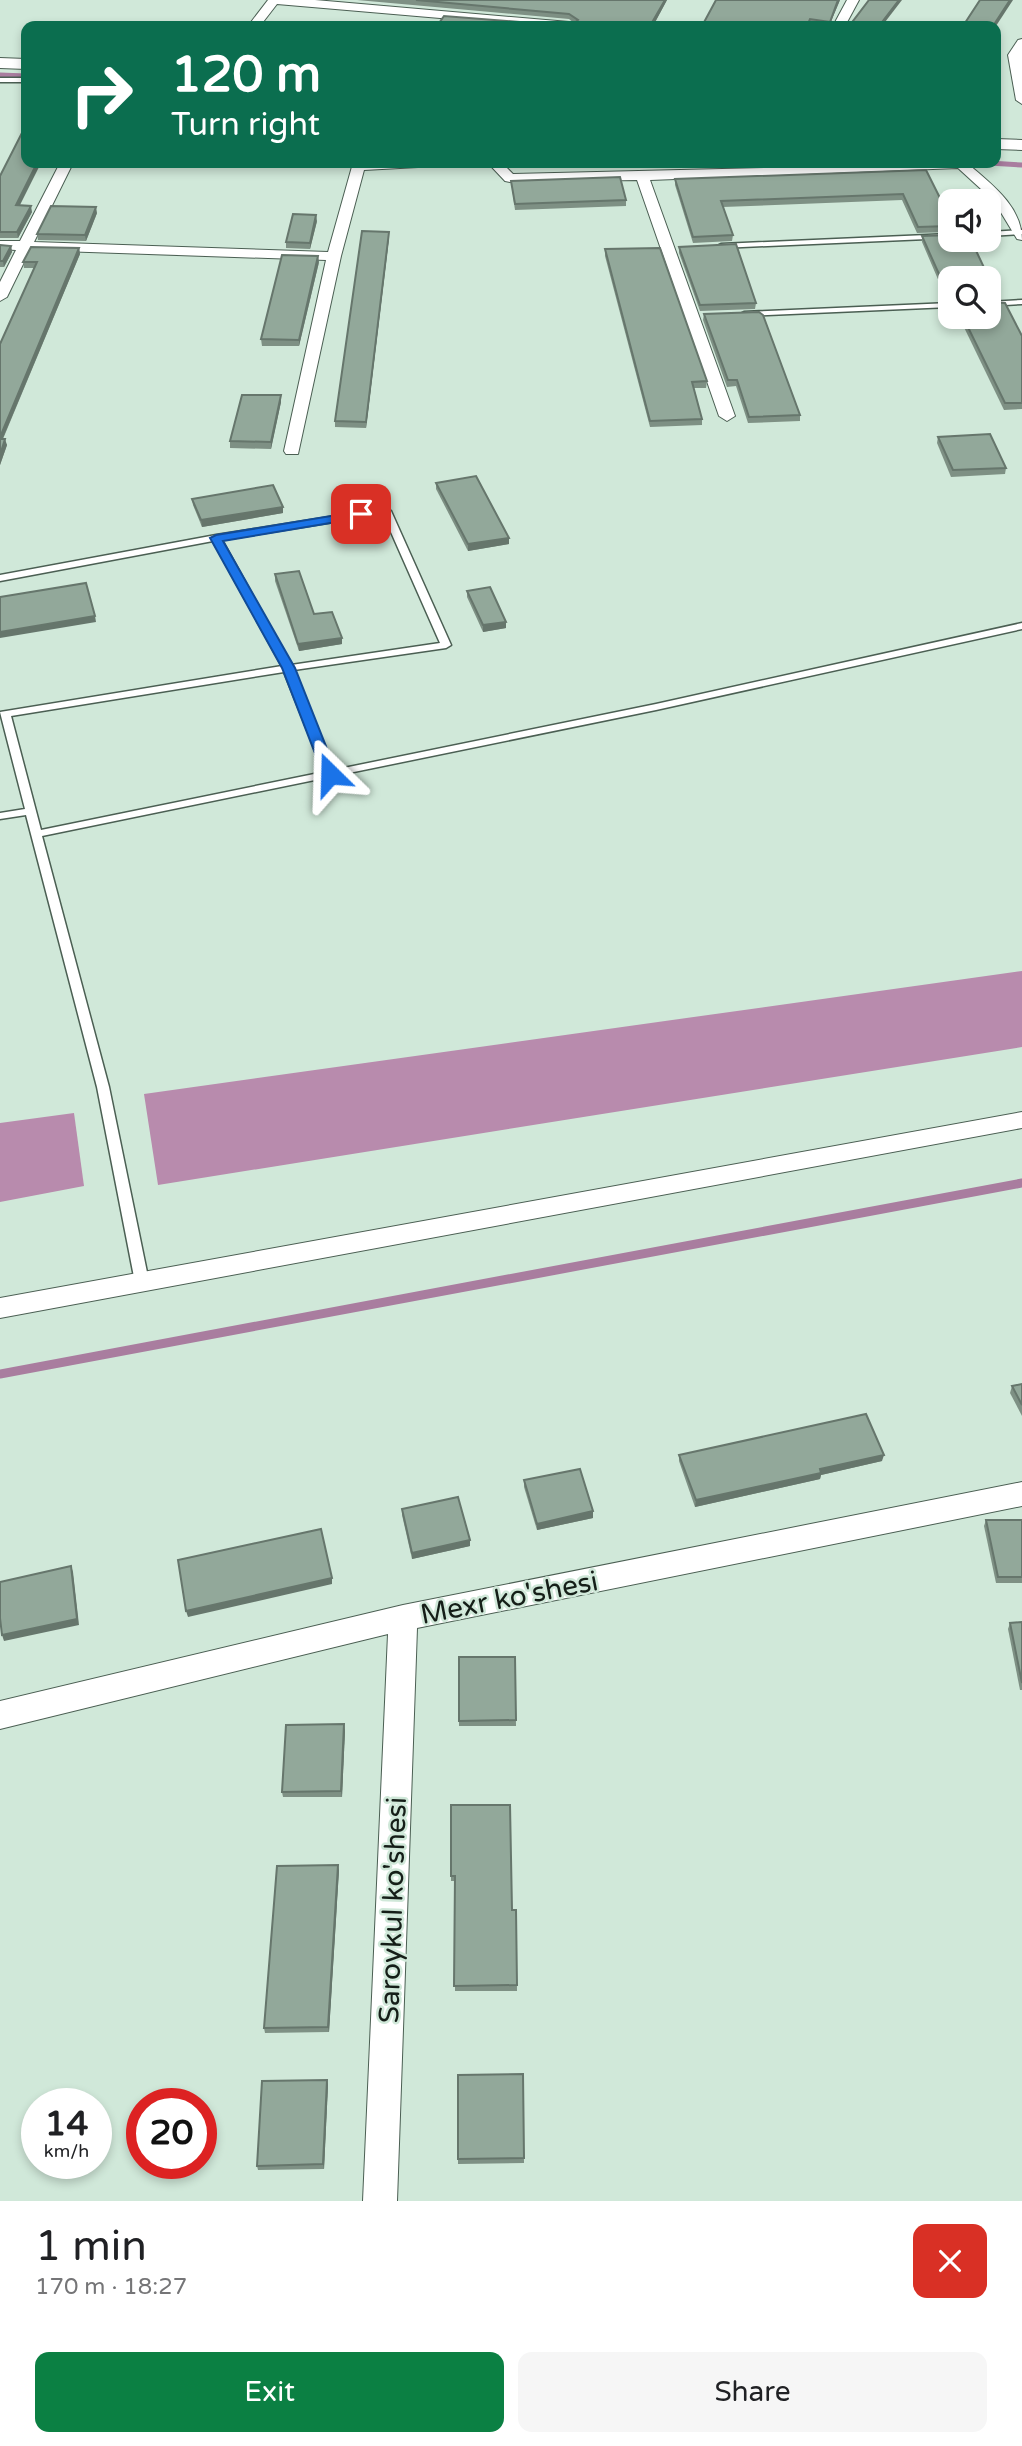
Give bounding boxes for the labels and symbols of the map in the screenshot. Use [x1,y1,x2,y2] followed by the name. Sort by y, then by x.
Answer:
[331,484,391,544] pin
[293,737,367,811] position arrow
[418,1564,601,1632] street label: Mexr ko'shesi
[372,1796,414,2024] street label: Saroykul ko'shesi
[126,2088,217,2179] speed limit sign: 20

